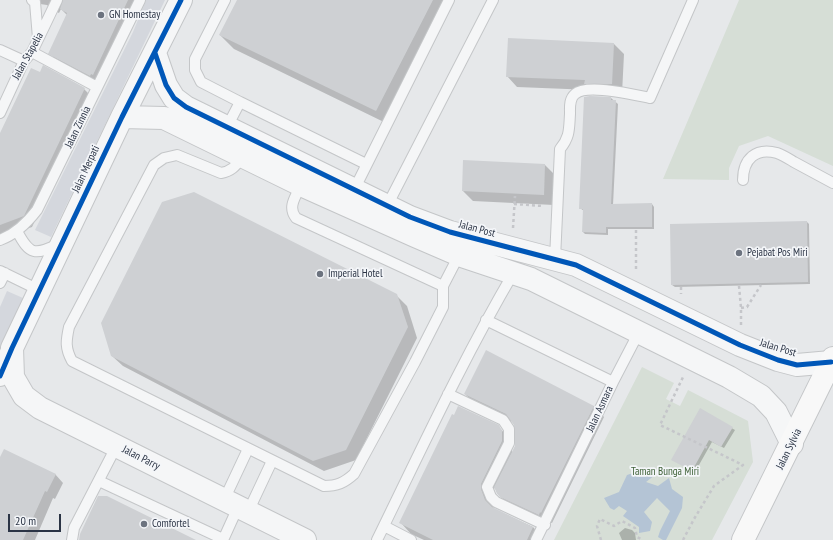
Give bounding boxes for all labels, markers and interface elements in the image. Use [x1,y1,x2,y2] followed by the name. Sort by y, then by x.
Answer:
[109,8,160,22] place label: GN Homestay
[96,10,106,20] marker: GN Homestay
[10,30,46,82] street label: Jalan Stapelia
[62,104,94,150] street label: Jalan Zinnia
[69,143,103,195] street label: Jalan Merpati
[457,218,497,240] street label: Jalan Post
[747,246,808,260] place label: Pejabat Pos Miri
[734,248,744,258] marker: Pejabat Pos Miri
[328,267,382,281] place label: Imperial Hotel
[315,269,325,279] marker: Imperial Hotel
[758,336,798,360] street label: Jalan Post
[584,384,616,434] street label: Jalan Asmara
[774,426,804,472] street label: Jalan Sylvia
[120,443,162,473] street label: Jalan Parry
[631,465,699,479] park label: Taman Bunga Miri
[10,506,63,532] scale bar
[15,513,36,528] text: 20 m
[152,517,189,531] place label: Comfortel
[139,519,149,529] marker: Comfortel

